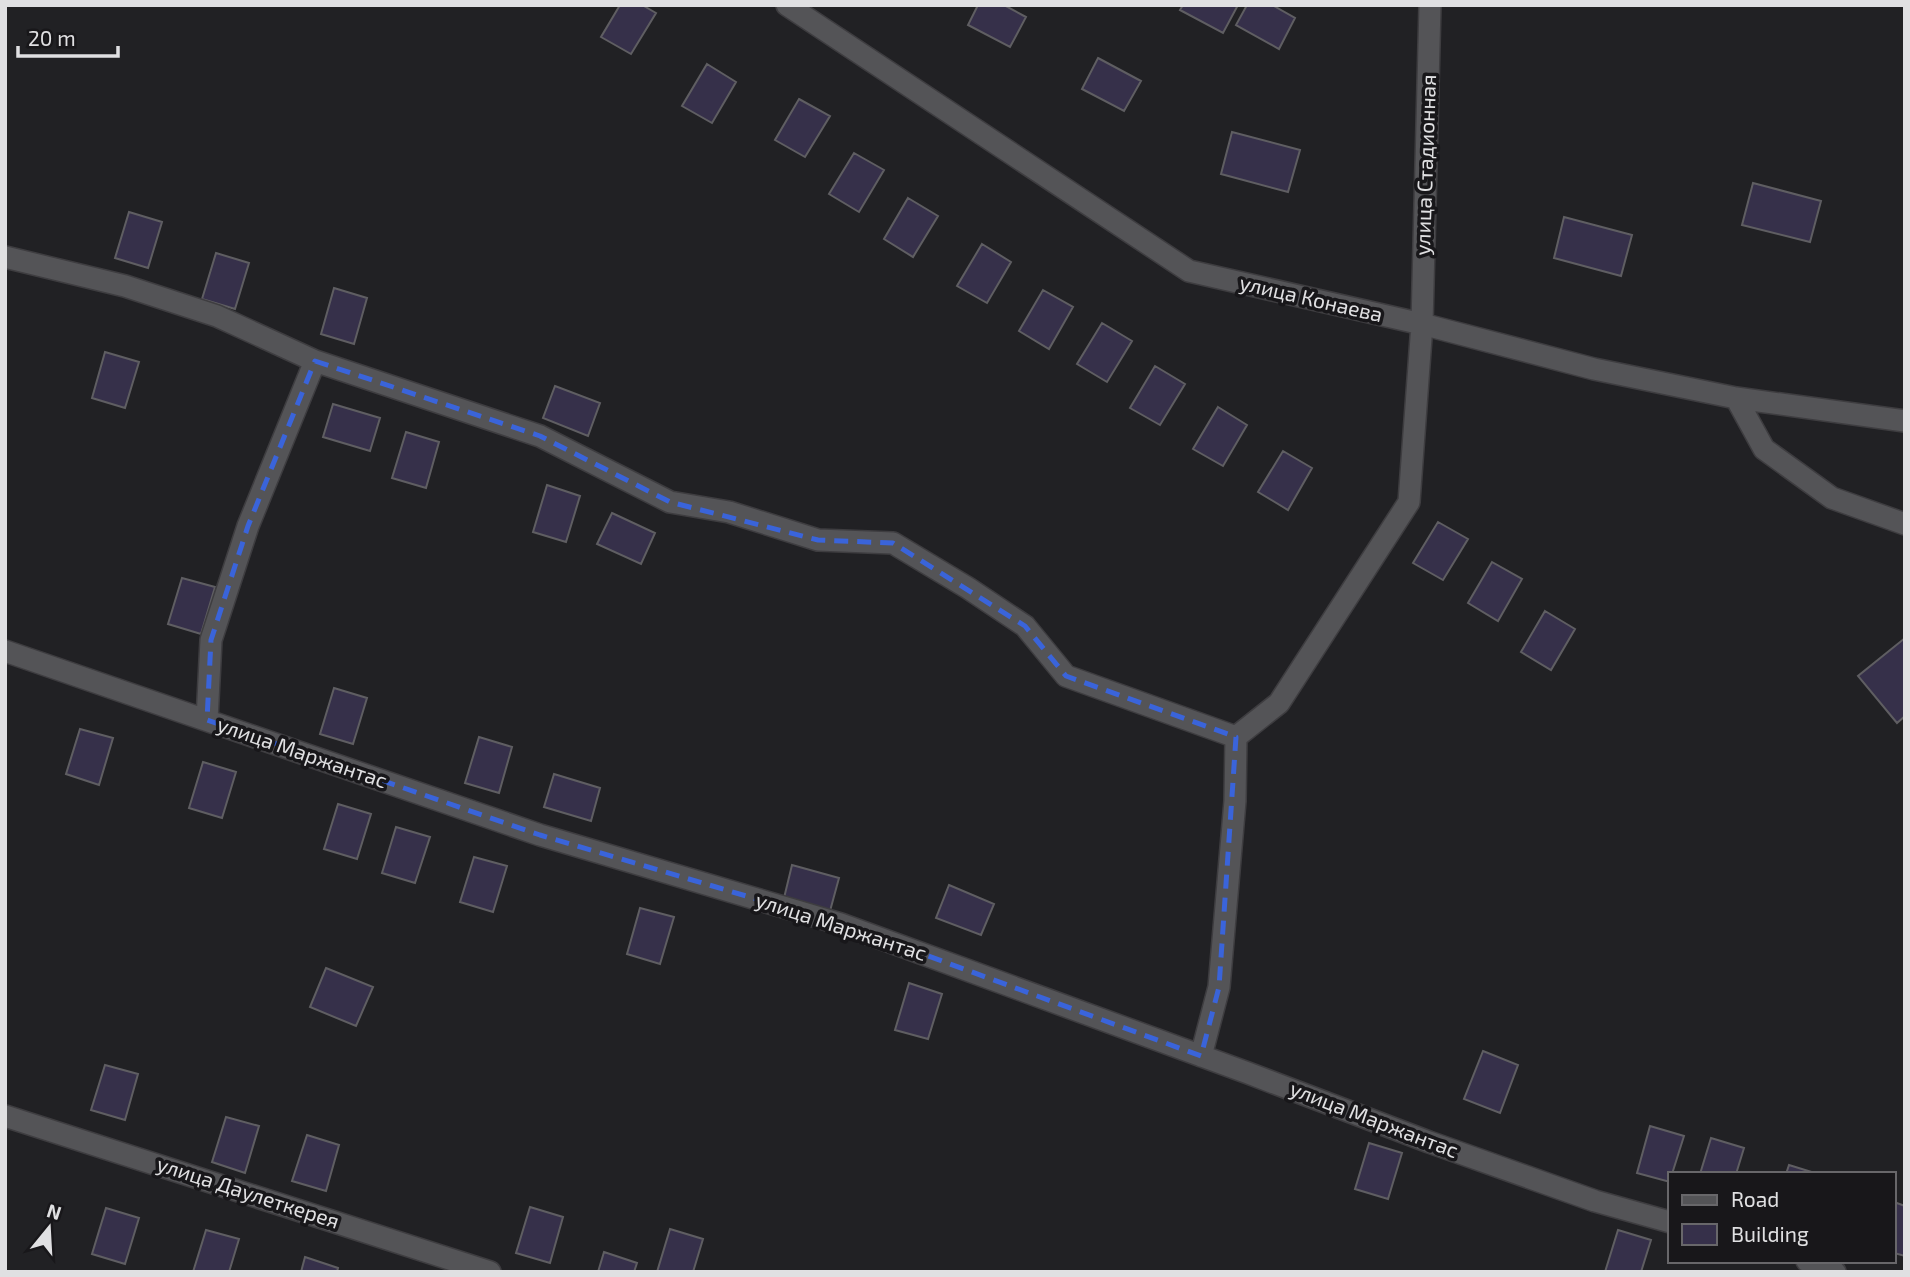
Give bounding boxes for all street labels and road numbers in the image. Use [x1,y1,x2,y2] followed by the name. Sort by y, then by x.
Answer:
[1409,74,1441,256] street label: улица Стадионная
[1237,269,1385,327] street label: улица Конаева
[214,711,391,793] street label: улица Маржантас
[753,886,930,966] street label: улица Маржантас
[1287,1075,1462,1163] street label: улица Маржантас
[154,1150,343,1234] street label: улица Даулеткерея

